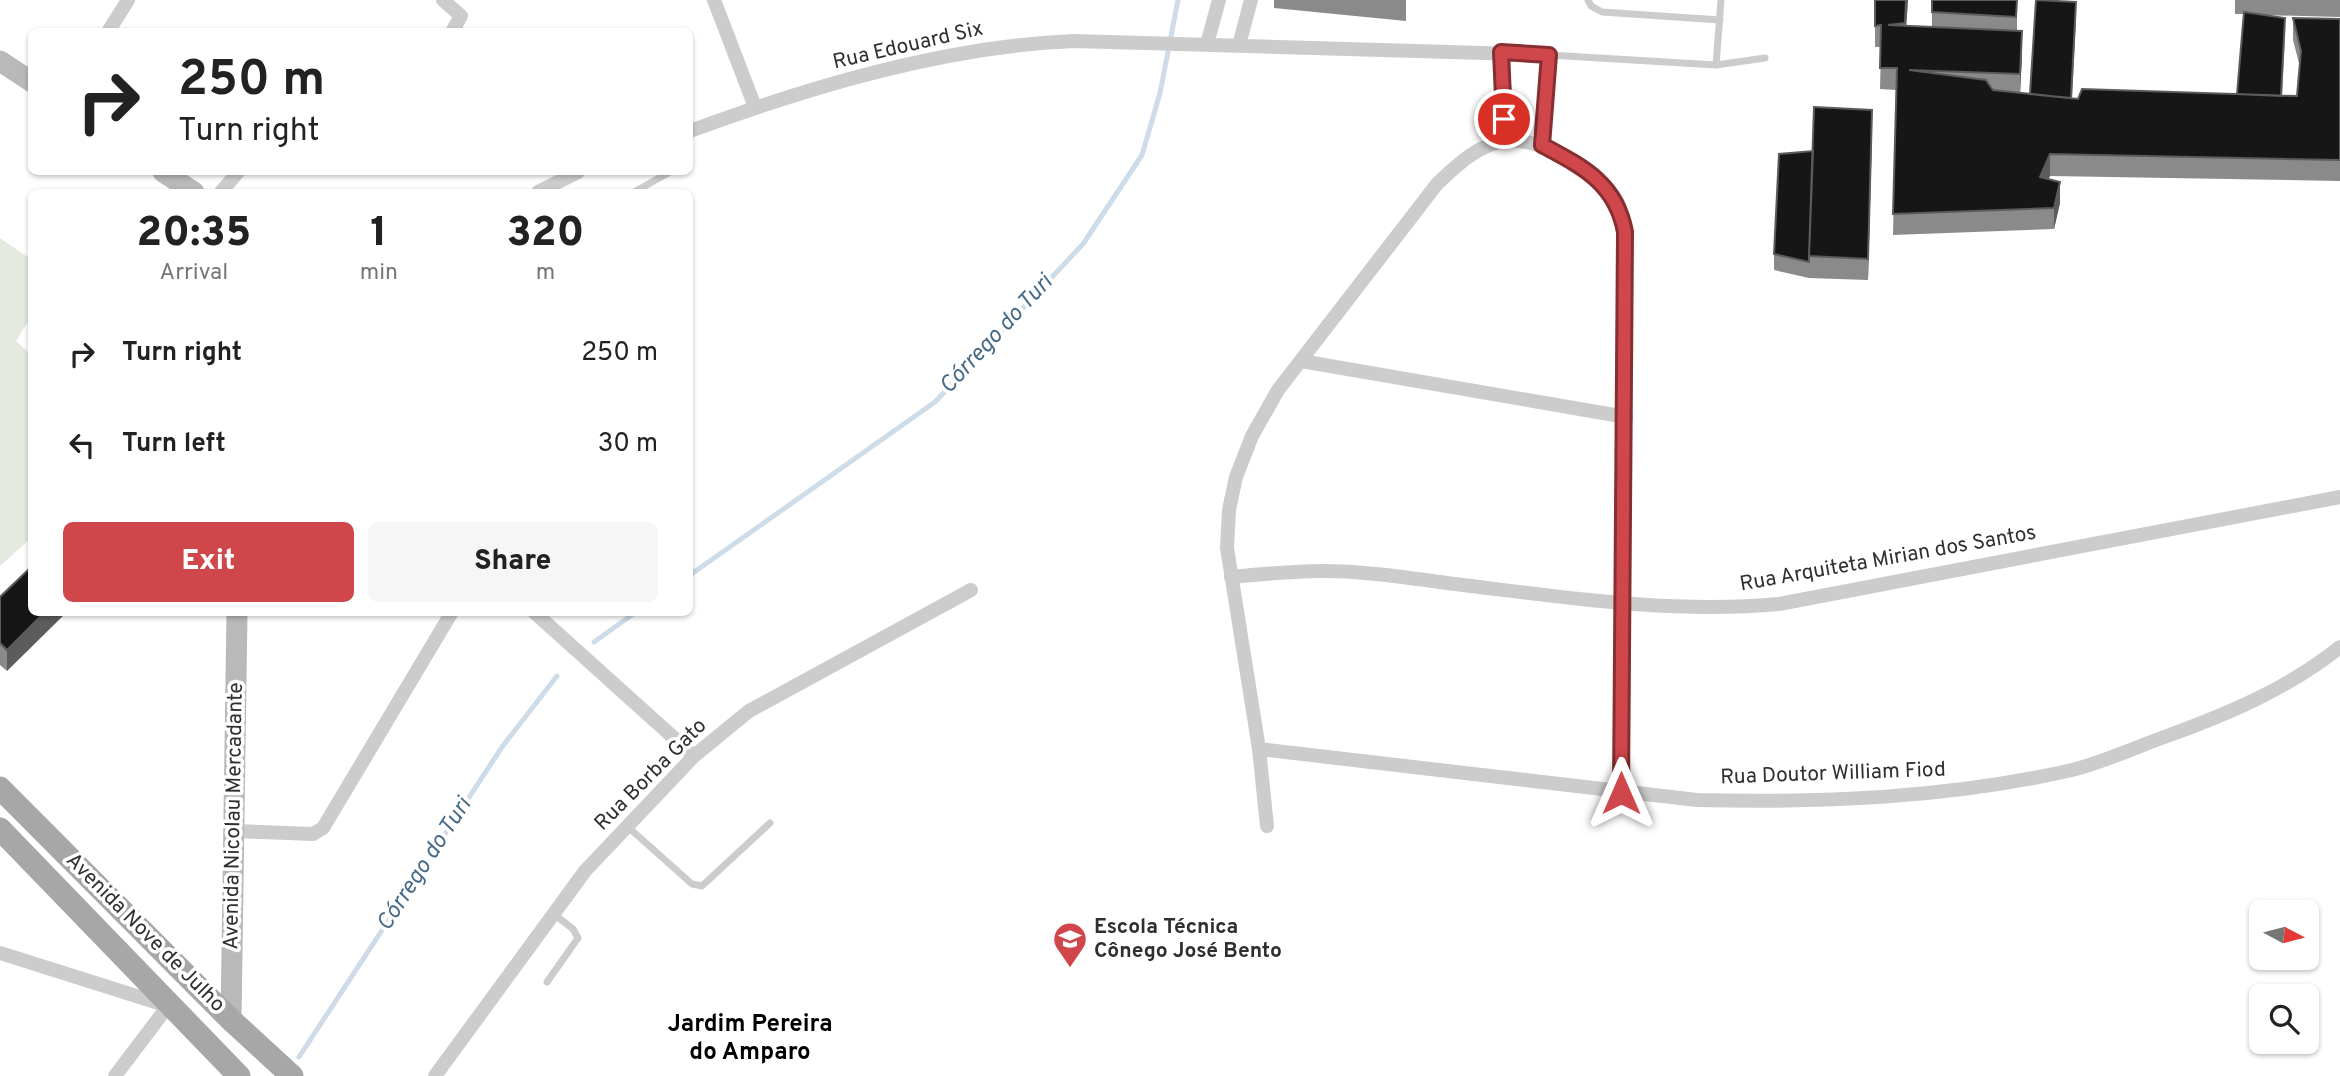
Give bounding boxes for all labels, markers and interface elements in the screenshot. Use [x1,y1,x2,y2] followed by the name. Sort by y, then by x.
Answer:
[830,16,986,76] street label: Rua Edouard Six
[178,51,325,113] text: 250 m
[63,56,154,147] icon: right
[1474,89,1534,149] pin
[1485,100,1523,138] icon: arrive
[178,112,320,152] text: Turn right
[137,208,251,261] text: 20:35
[370,208,388,261] text: 1
[507,208,584,261] text: 320
[160,259,228,288] text: Arrival
[360,259,398,288] text: min
[536,259,555,288] text: m
[934,268,1061,401] water label: Córrego do Turi
[63,335,101,373] icon: right
[122,337,242,370] text: Turn right
[581,337,658,370] text: 250 m
[63,426,101,464] icon: left
[122,428,226,461] text: Turn left
[598,428,658,461] text: 30 m
[1738,520,2038,598] street label: Rua Arquiteta Mirian dos Santos
[63,522,354,602] button: Exit
[368,522,658,602] button: Share
[218,682,250,950] street label: Avenida Nicolau Mercadante
[589,713,713,837] street label: Rua Borba Gato
[1584,756,1658,830] position arrow
[1720,757,1946,791] street label: Rua Doutor William Fiod
[371,792,480,937] water label: Córrego do Turi
[60,848,230,1018] street label: Avenida Nove de Julho
[2249,900,2319,970] north arrow
[2249,900,2319,1054] map controls
[1094,914,1282,965] place label: Escola Técnica Cônego José Bento
[1051,920,1089,969] school or university icon: Escola Técnica Cônego José Bento
[2249,984,2319,1054] button: search
[667,1010,833,1068] district label: Jardim Pereira do Amparo

